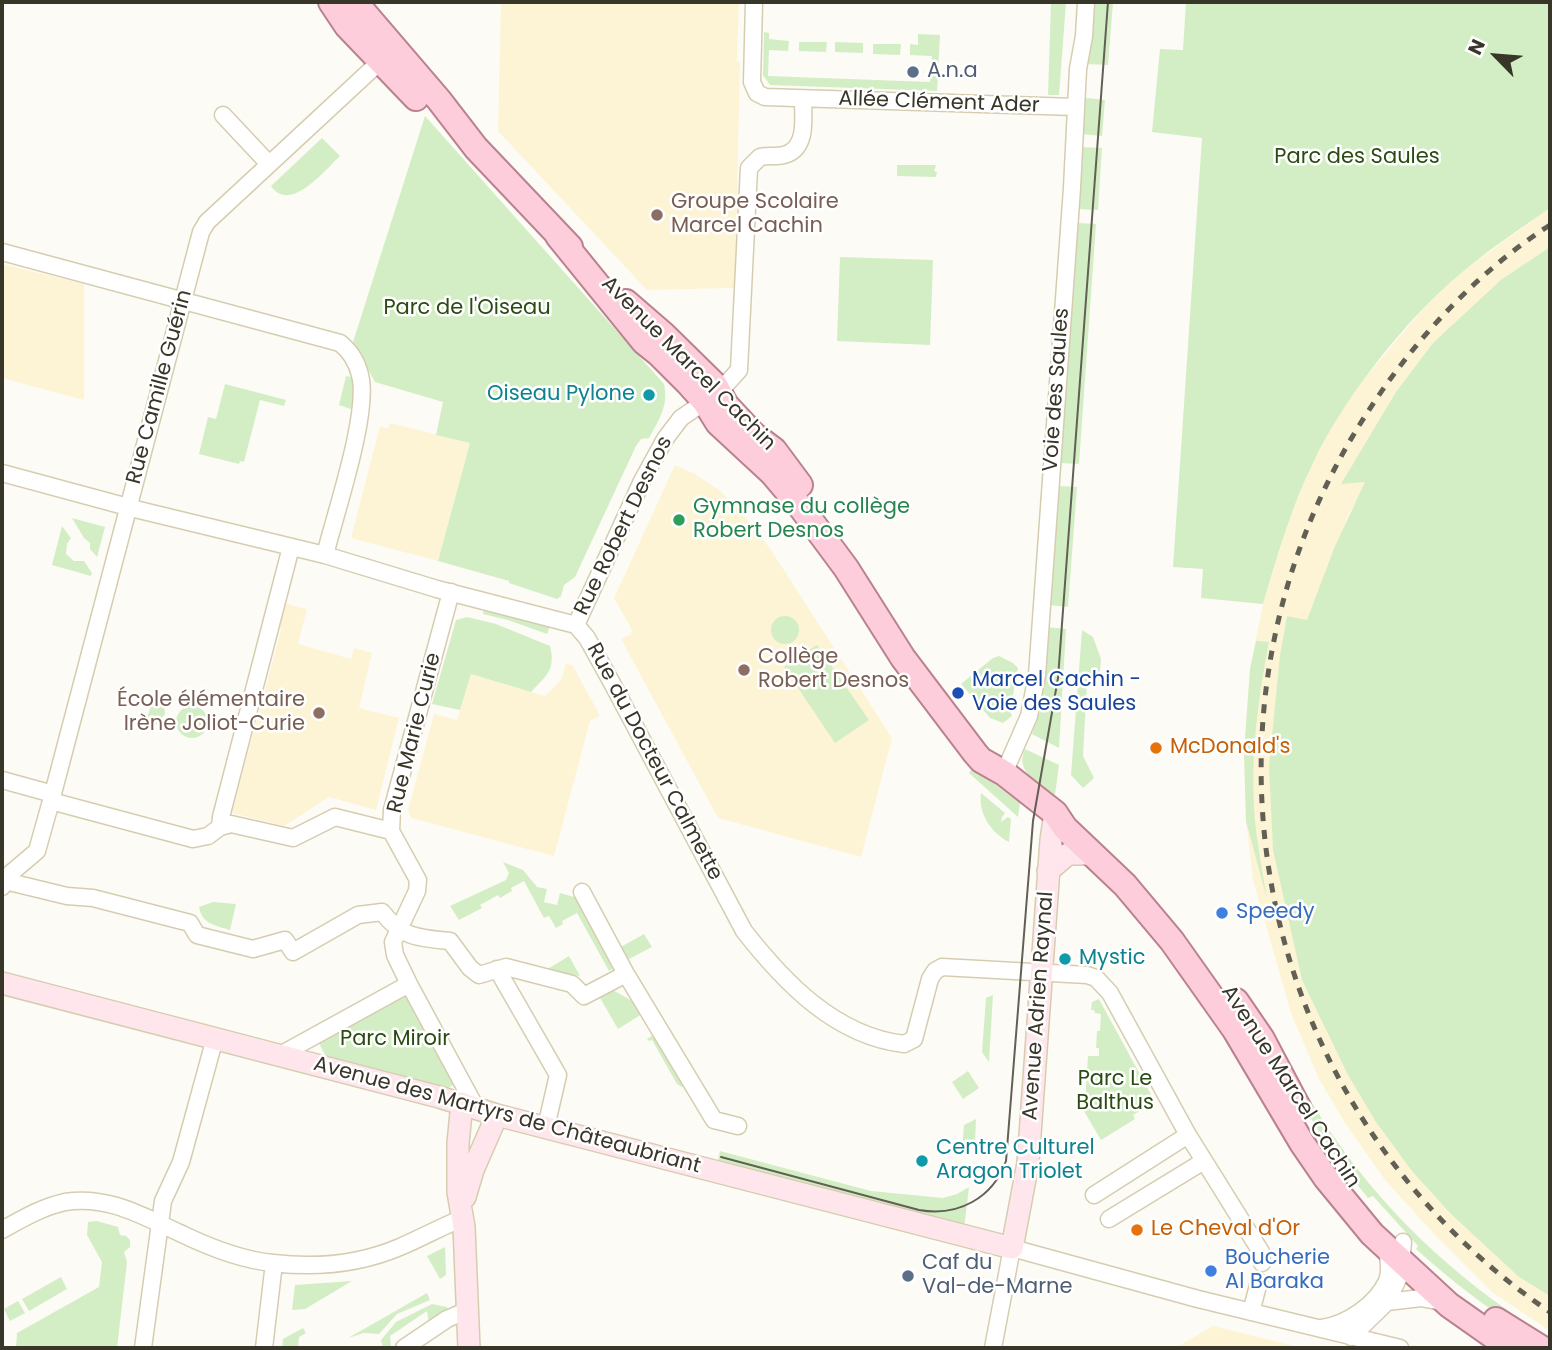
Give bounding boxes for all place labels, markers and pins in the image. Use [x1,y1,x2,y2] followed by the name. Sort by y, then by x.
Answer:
[927,59,978,85] place label: A.n.a
[905,64,921,80] marker: A.n.a
[671,190,839,240] place label: Groupe Scolaire Marcel Cachin
[649,207,665,223] marker: Groupe Scolaire Marcel Cachin
[487,382,635,408] place label: Oiseau Pylone
[641,387,657,403] marker: Oiseau Pylone
[693,495,910,545] place label: Gymnase du collège Robert Desnos
[671,512,687,528] marker: Gymnase du collège Robert Desnos
[758,645,909,695] place label: Collège Robert Desnos
[736,662,752,678] marker: Collège Robert Desnos
[972,668,1141,718] place label: Marcel Cachin - Voie des Saules
[950,685,966,701] marker: Marcel Cachin - Voie des Saules
[117,688,305,738] place label: École élémentaire Irène Joliot-Curie
[311,705,327,721] marker: École élémentaire Irène Joliot-Curie
[1170,735,1290,761] place label: McDonald's
[1148,740,1164,756] marker: McDonald's
[1236,900,1315,926] place label: Speedy
[1214,905,1230,921] marker: Speedy
[1079,946,1145,972] place label: Mystic
[1057,951,1073,967] marker: Mystic
[936,1136,1095,1186] place label: Centre Culturel Aragon Triolet
[914,1153,930,1169] marker: Centre Culturel Aragon Triolet
[1151,1217,1300,1243] place label: Le Cheval d'Or
[1129,1222,1145,1238] marker: Le Cheval d'Or
[1225,1246,1330,1296] place label: Boucherie Al Baraka
[922,1251,1072,1301] place label: Caf du Val-de-Marne
[1203,1263,1219,1279] marker: Boucherie Al Baraka
[900,1268,916,1284] marker: Caf du Val-de-Marne

